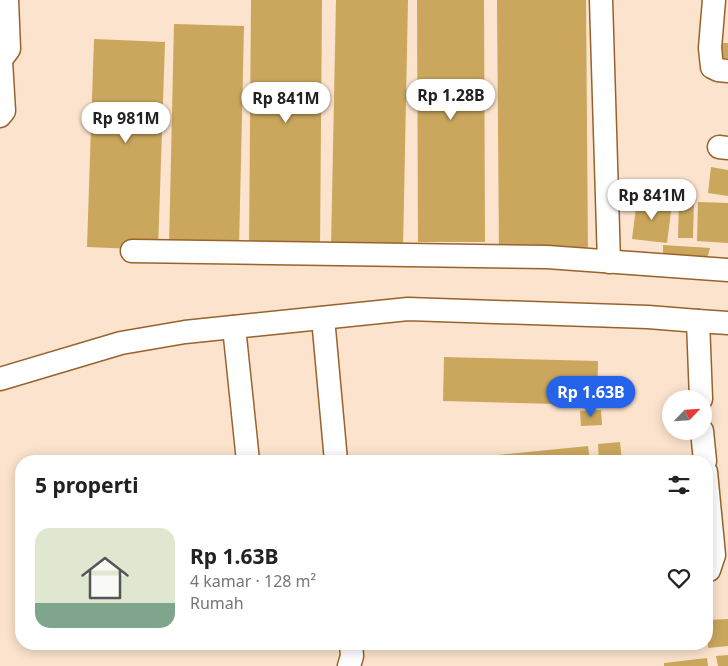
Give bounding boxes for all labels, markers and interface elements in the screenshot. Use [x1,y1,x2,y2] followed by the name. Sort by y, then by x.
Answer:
[399,78,503,121] pin: Rp 1.28B
[240,82,332,124] pin: Rp 841M
[417,84,485,106] text: Rp 1.28B
[252,87,320,109] text: Rp 841M
[80,102,172,144] pin: Rp 981M
[92,107,160,129] text: Rp 981M
[606,178,698,221] pin: Rp 841M
[618,184,686,206] text: Rp 841M
[539,376,643,418] pin: Rp 1.63B
[557,381,625,403] text: Rp 1.63B
[662,390,712,440] north arrow
[662,390,712,440] map controls
[35,471,138,499] text: 5 properti
[665,471,693,499] icon: filters
[190,542,278,570] text: Rp 1.63B
[75,548,135,608] icon: home
[665,564,693,592] icon: heart
[190,570,316,592] text: 4 kamar · 128 m²
[190,592,244,614] text: Rumah

